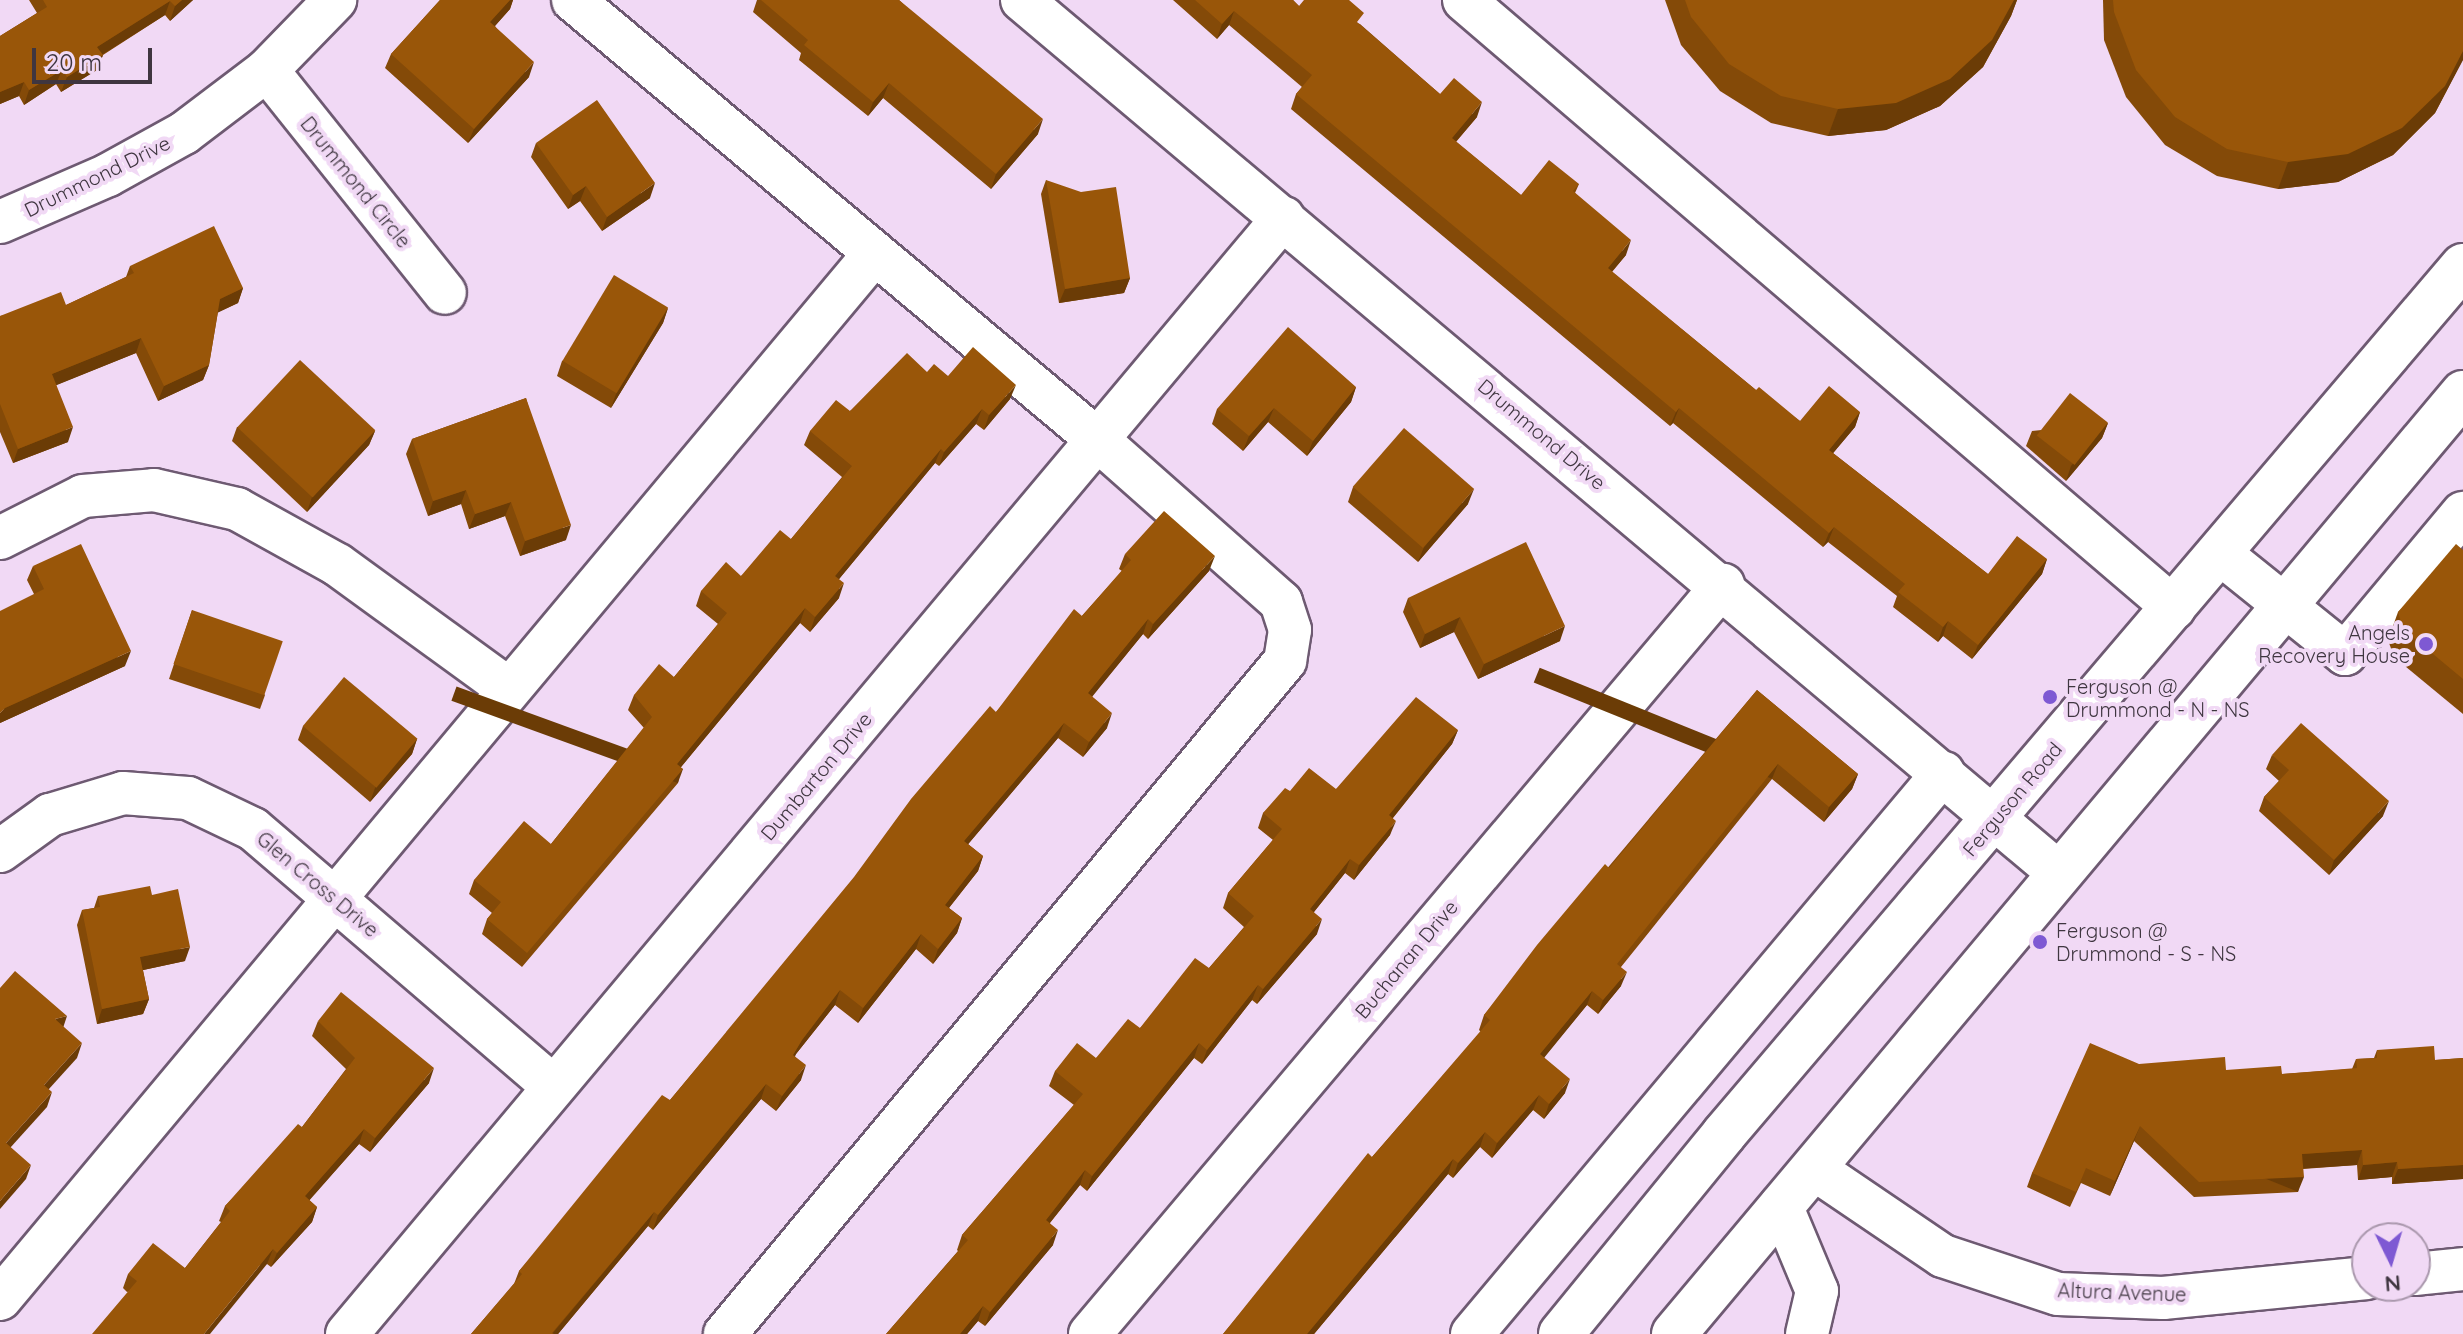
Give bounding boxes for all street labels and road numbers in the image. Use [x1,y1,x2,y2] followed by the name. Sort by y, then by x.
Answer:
[296,112,416,252] street label: Drummond Circle
[20,130,174,222] street label: Drummond Drive
[1473,374,1611,494] street label: Drummond Drive
[755,707,877,845] street label: Dumbarton Drive
[1957,737,2067,861] street label: Ferguson Road
[252,826,384,942] street label: Glen Cross Drive
[1350,895,1462,1023] street label: Buchanan Drive
[2057,1278,2187,1306] street label: Altura Avenue

